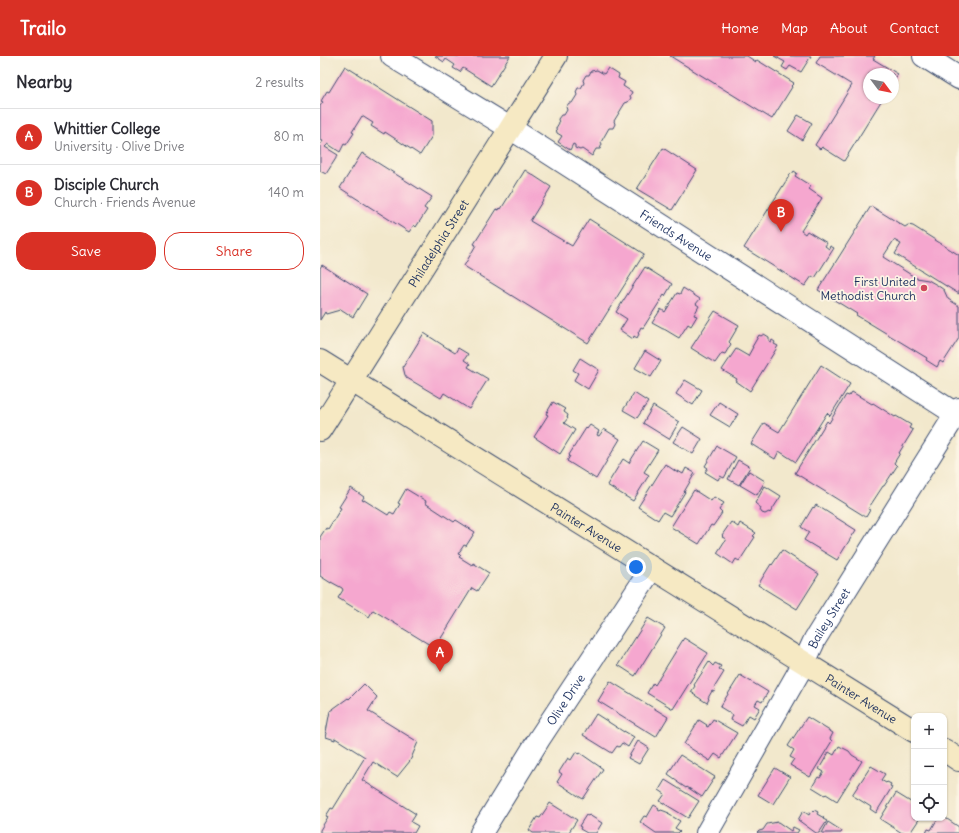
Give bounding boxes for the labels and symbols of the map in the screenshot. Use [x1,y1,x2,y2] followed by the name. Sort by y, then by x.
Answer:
[863,68,899,104] north arrow
[405,196,471,290] street label: Philadelphia Street
[768,199,794,232] pin: B
[637,206,715,263] street label: Friends Avenue
[820,274,916,303] place label: First United Methodist Church
[919,283,929,293] marker: First United Methodist Church
[548,499,625,555] street label: Painter Avenue
[626,557,646,577] your location
[804,585,853,651] street label: Bailey Street
[427,639,453,672] pin: A
[823,670,900,726] street label: Painter Avenue
[543,671,588,728] street label: Olive Drive

